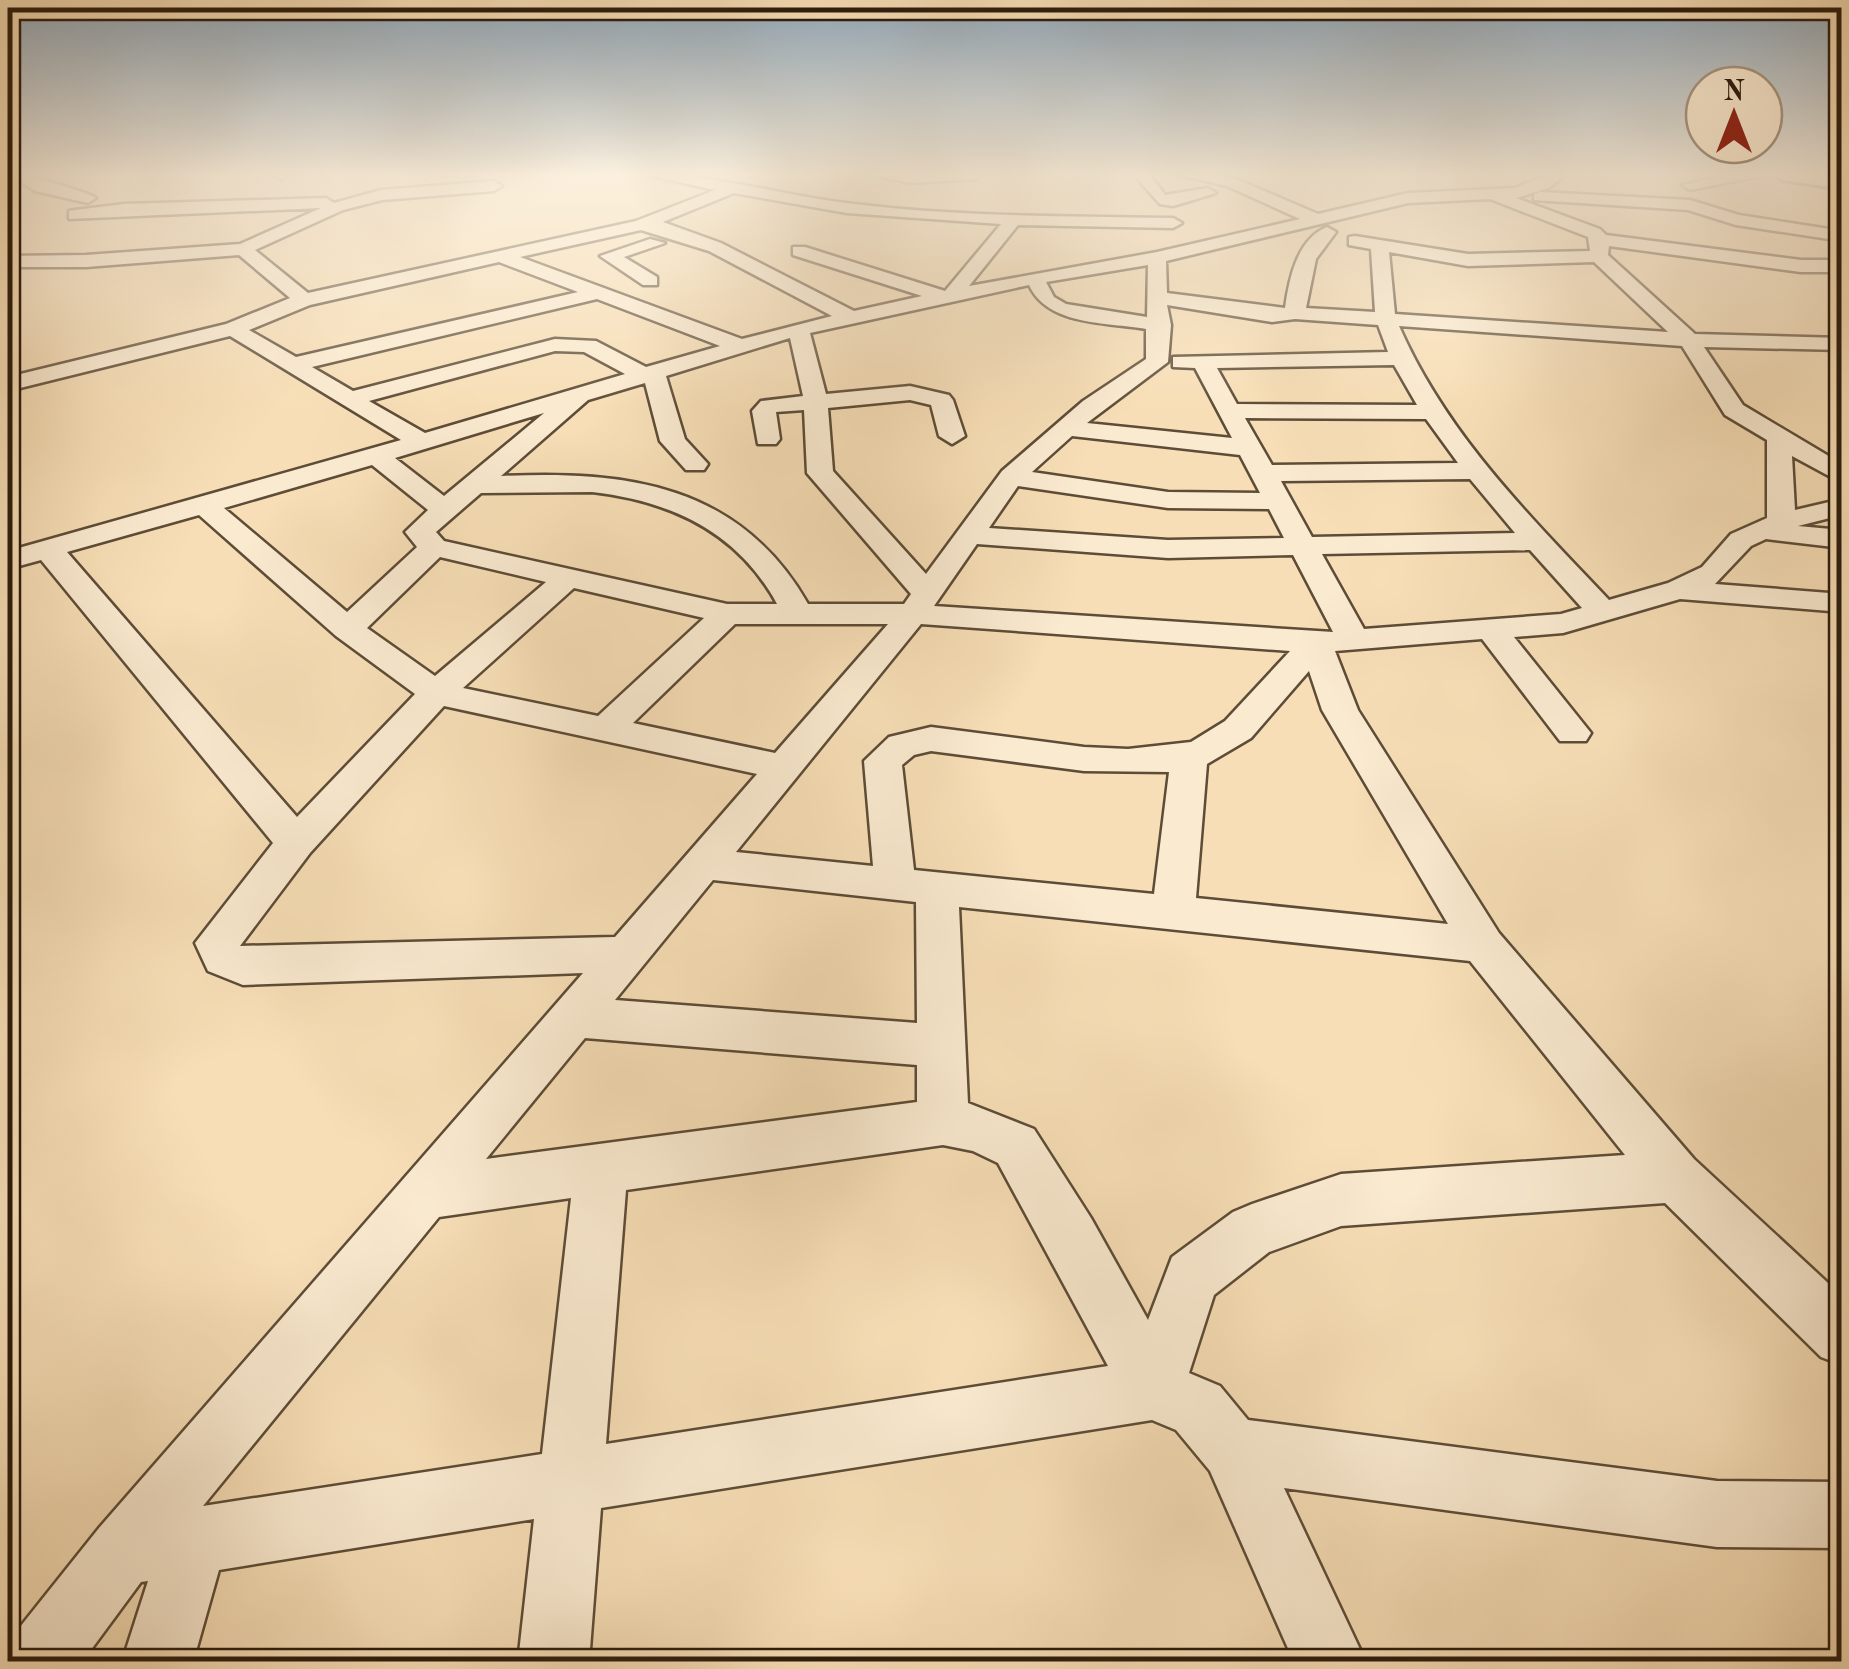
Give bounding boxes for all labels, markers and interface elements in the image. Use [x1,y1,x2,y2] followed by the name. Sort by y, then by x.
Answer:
[1684,65,1784,165] north arrow
[1723,79,1745,107] text: N

